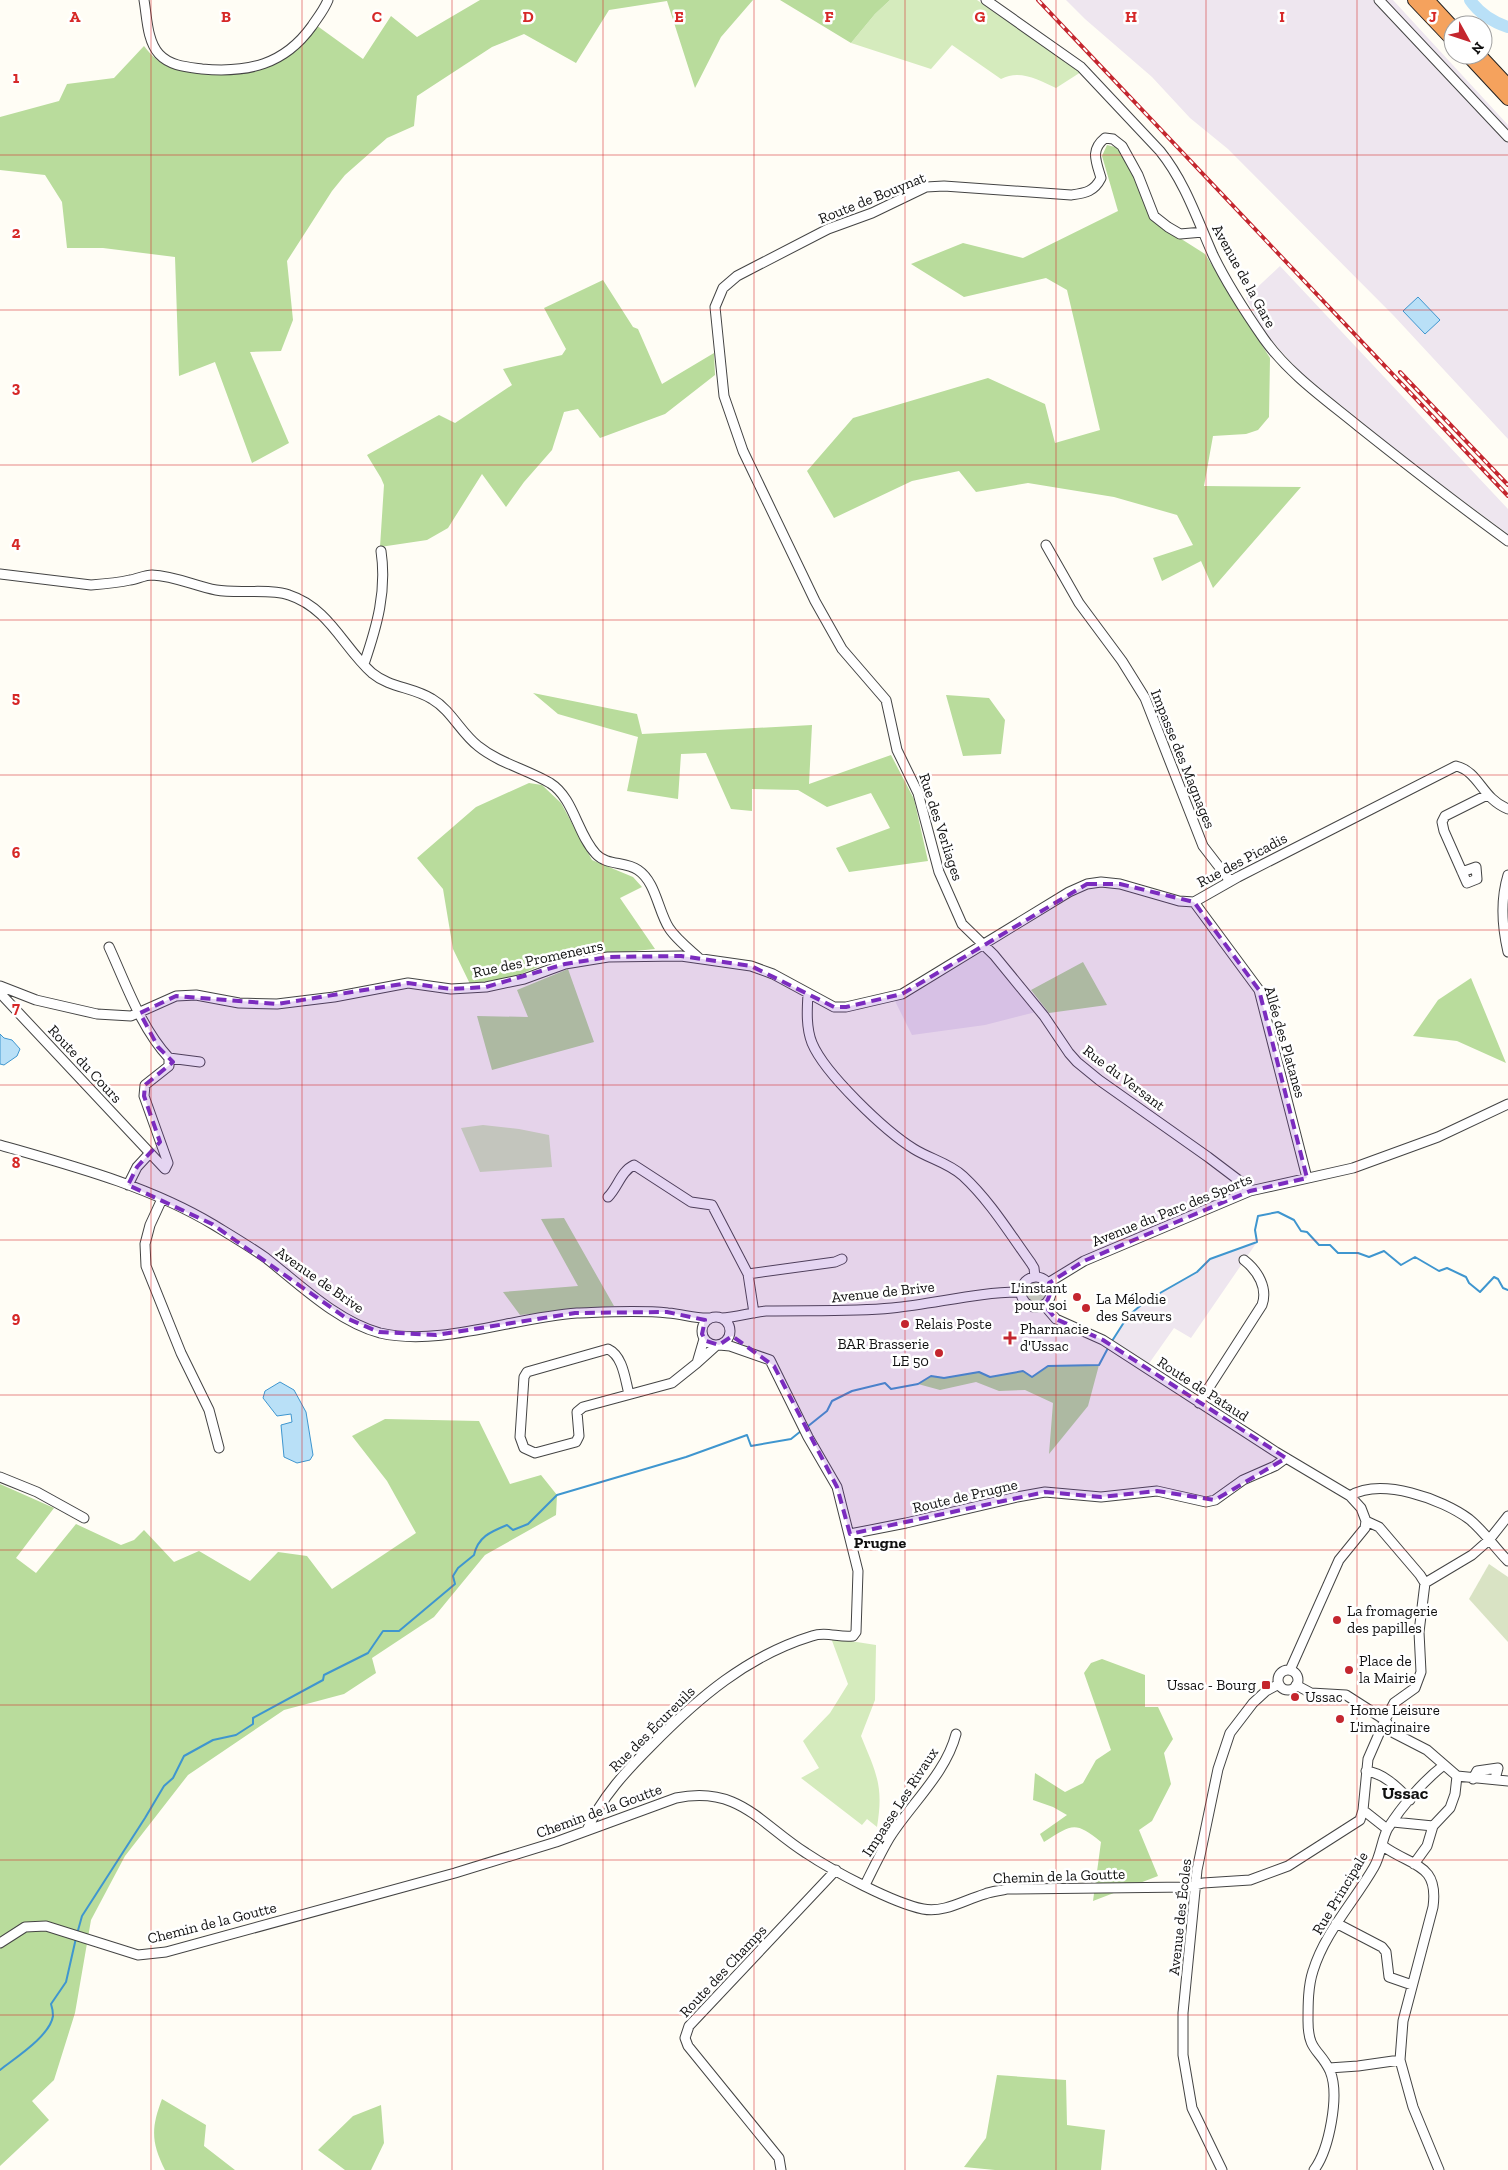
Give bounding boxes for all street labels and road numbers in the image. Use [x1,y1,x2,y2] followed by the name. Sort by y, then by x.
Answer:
[816,168,929,228] street label: Route de Bouynat
[1208,221,1280,331] street label: Avenue de la Gare
[1147,687,1219,831] street label: Impasse des Magnages
[915,771,967,883] street label: Rue des Verliages
[1194,829,1290,891] street label: Rue des Picadis
[471,936,605,982] street label: Rue des Promeneurs
[1260,984,1310,1100] street label: Allée des Platanes
[44,1021,126,1107] street label: Route du Cours
[1080,1041,1169,1115] street label: Rue du Versant
[1089,1170,1255,1250] street label: Avenue du Parc des Sports
[272,1243,368,1317] street label: Avenue de Brive
[831,1278,935,1306] street label: Avenue de Brive
[1154,1353,1253,1426] street label: Route de Pataud
[911,1475,1019,1517] street label: Route de Prugne
[605,1682,699,1776] street label: Rue des Écureuils
[858,1744,942,1860] street label: Impasse Les Rivaux
[534,1780,664,1842] street label: Chemin de la Goutte
[1308,1848,1372,1938] street label: Rue Principale
[1165,1858,1195,1976] street label: Avenue des Écoles
[993,1865,1125,1887] street label: Chemin de la Goutte
[146,1898,278,1948] street label: Chemin de la Goutte
[676,1921,770,2021] street label: Route des Champs

